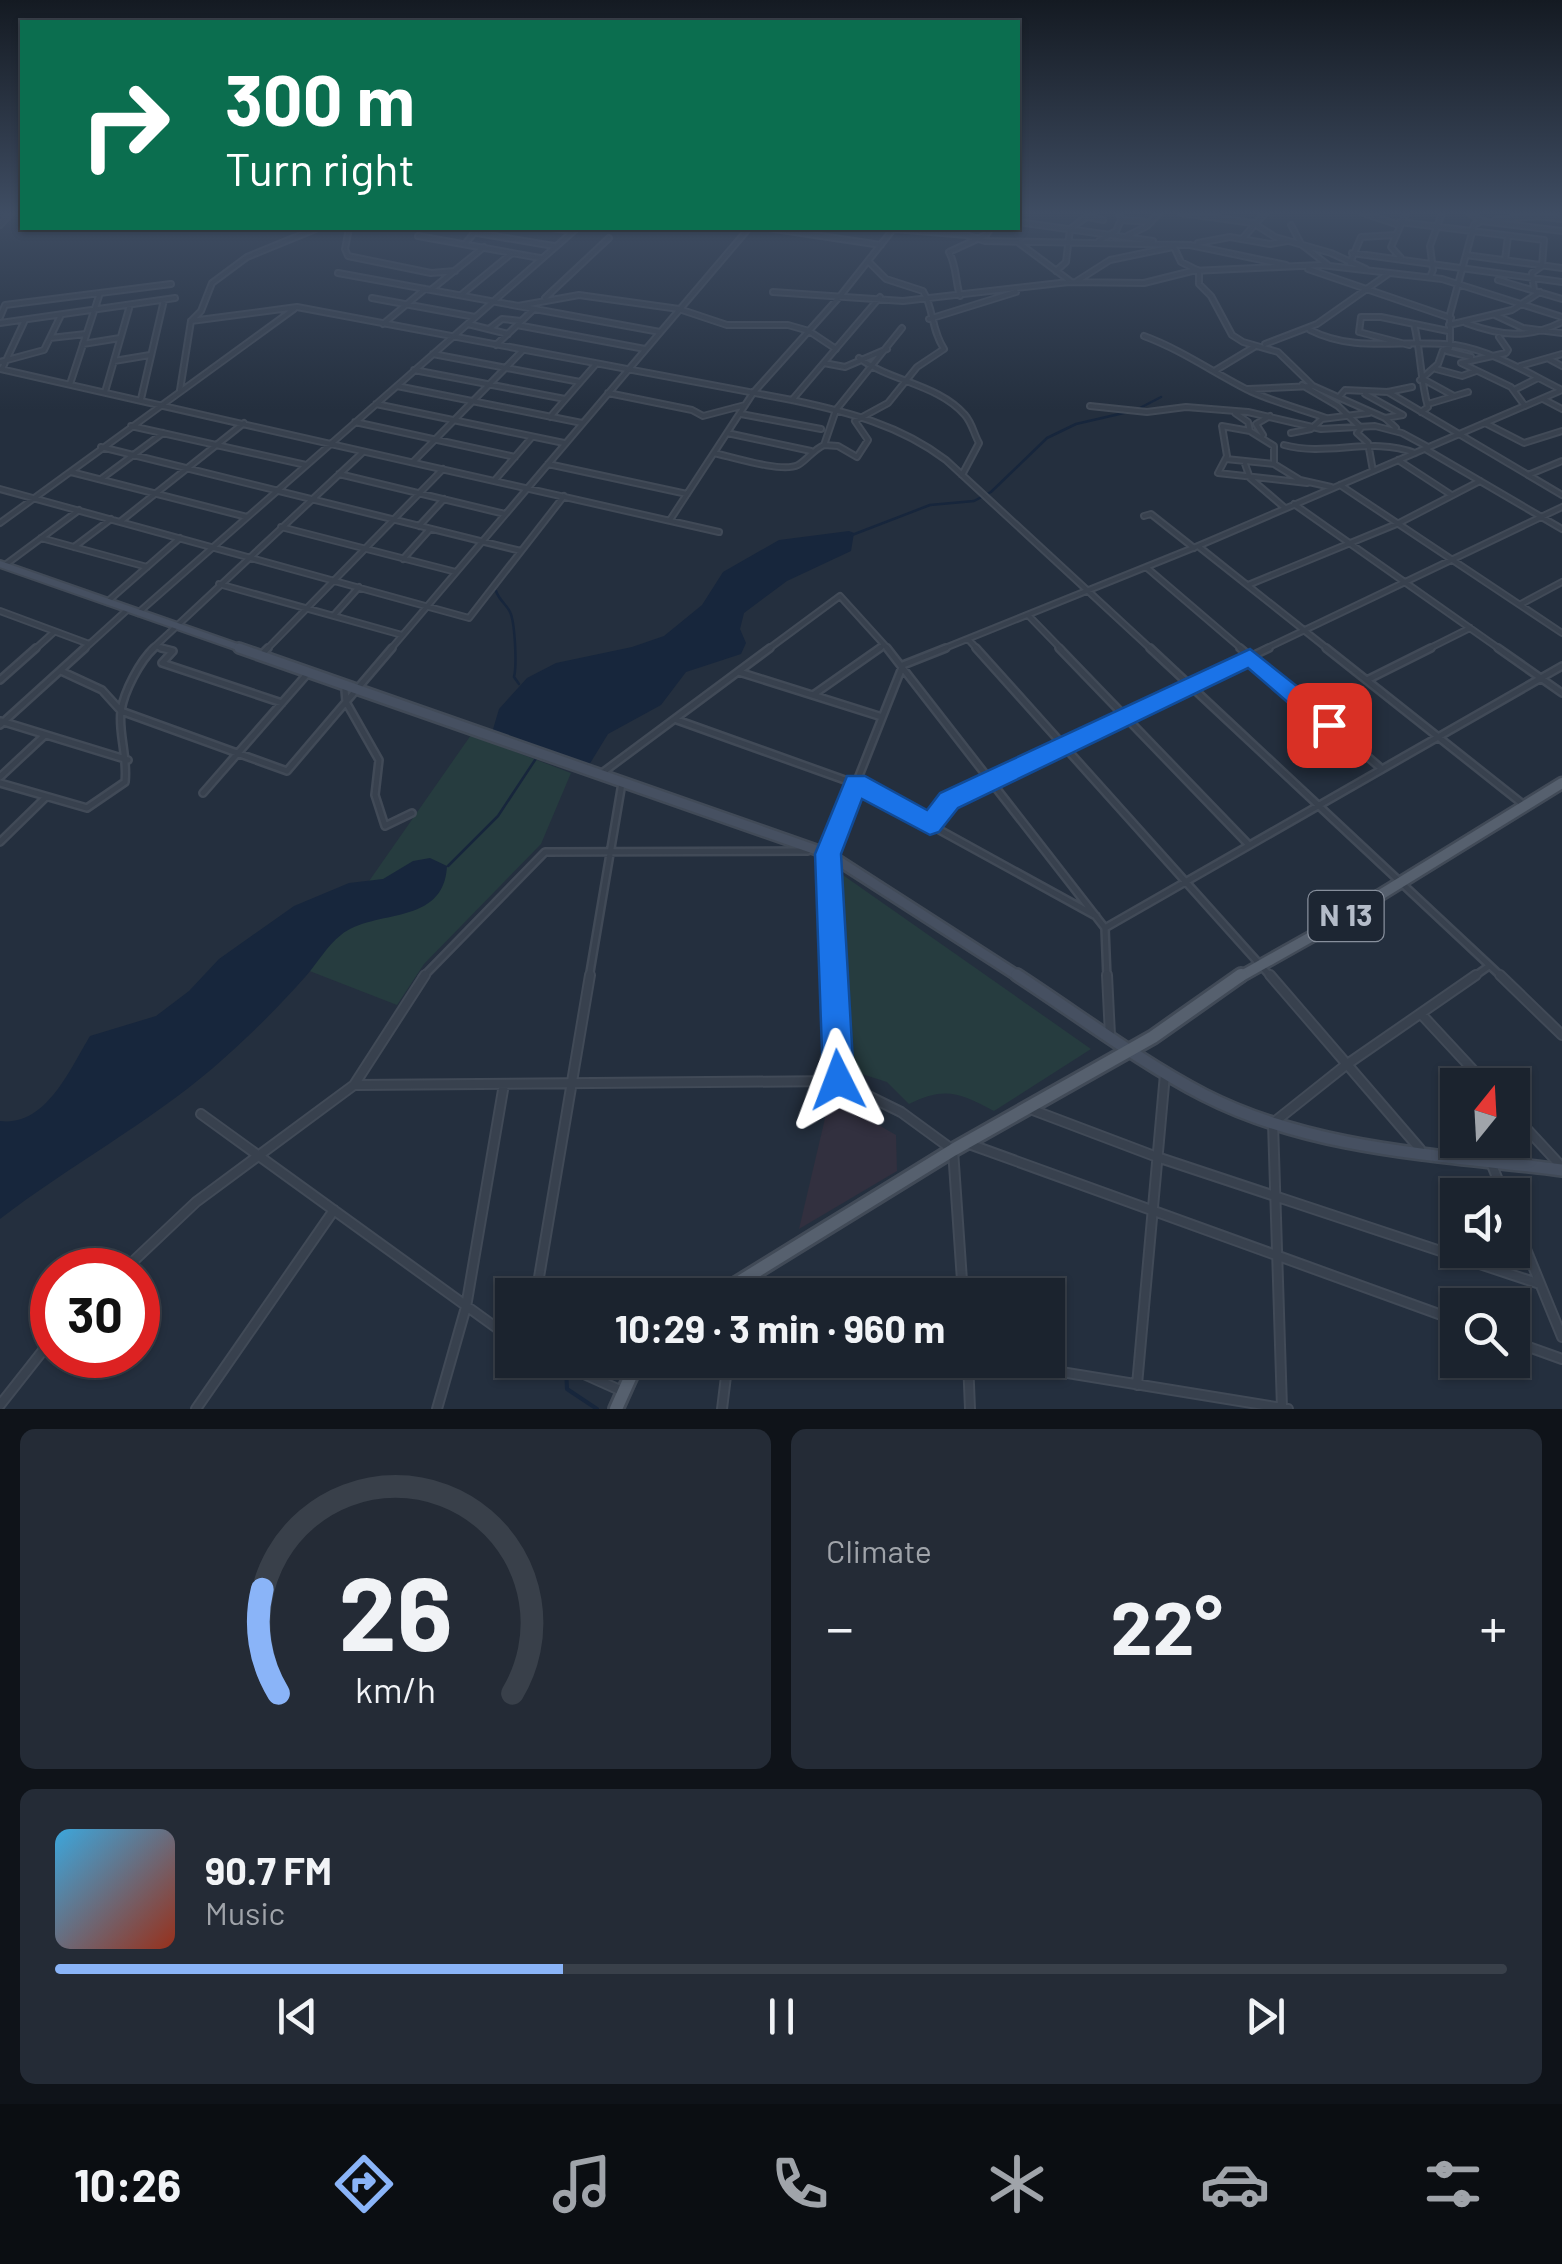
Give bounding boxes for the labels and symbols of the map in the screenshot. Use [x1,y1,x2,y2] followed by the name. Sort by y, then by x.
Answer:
[1287,683,1372,768] pin
[1308,891,1384,941] road number: N 13
[786,1028,890,1132] position arrow
[1440,1068,1530,1158] north arrow
[30,1248,160,1378] speed limit sign: 30

